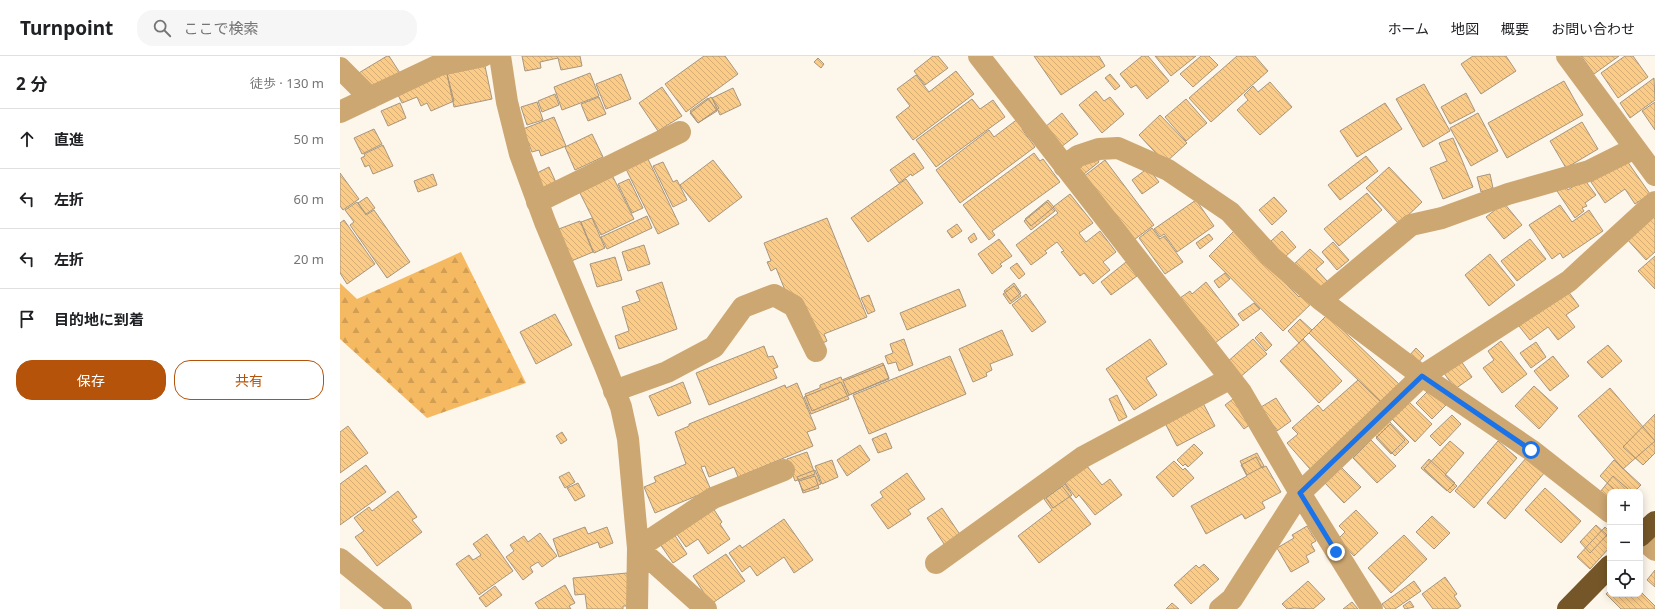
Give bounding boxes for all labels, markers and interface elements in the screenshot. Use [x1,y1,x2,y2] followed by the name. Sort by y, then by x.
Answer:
[137,10,417,46] search box
[20,15,113,41] text: Turnpoint
[151,17,173,39] icon: search
[183,18,258,38] text: ここで検索
[1387,19,1429,38] text: ホーム
[1451,19,1479,38] text: 地図
[1501,19,1529,38] text: 概要
[1551,19,1635,38] text: お問い合わせ
[16,72,47,95] text: 2 分
[250,74,324,92] text: 徒歩 · 130 m
[16,128,38,150] icon: ahead
[54,129,84,149] text: 直進
[294,130,324,148] text: 50 m
[16,188,38,210] icon: left
[54,189,84,209] text: 左折
[294,190,324,208] text: 60 m
[16,248,38,270] icon: left
[54,249,84,269] text: 左折
[294,250,324,268] text: 20 m
[16,308,38,330] icon: arrive
[54,309,144,329] text: 目的地に到着
[16,360,166,400] button: 保存
[174,360,324,400] button: 共有
[1522,441,1540,459] route start
[1607,489,1643,597] map controls
[1607,489,1643,525] button: +
[1607,525,1643,561] button: −
[1327,543,1345,561] route end
[1607,561,1643,597] button: locate

